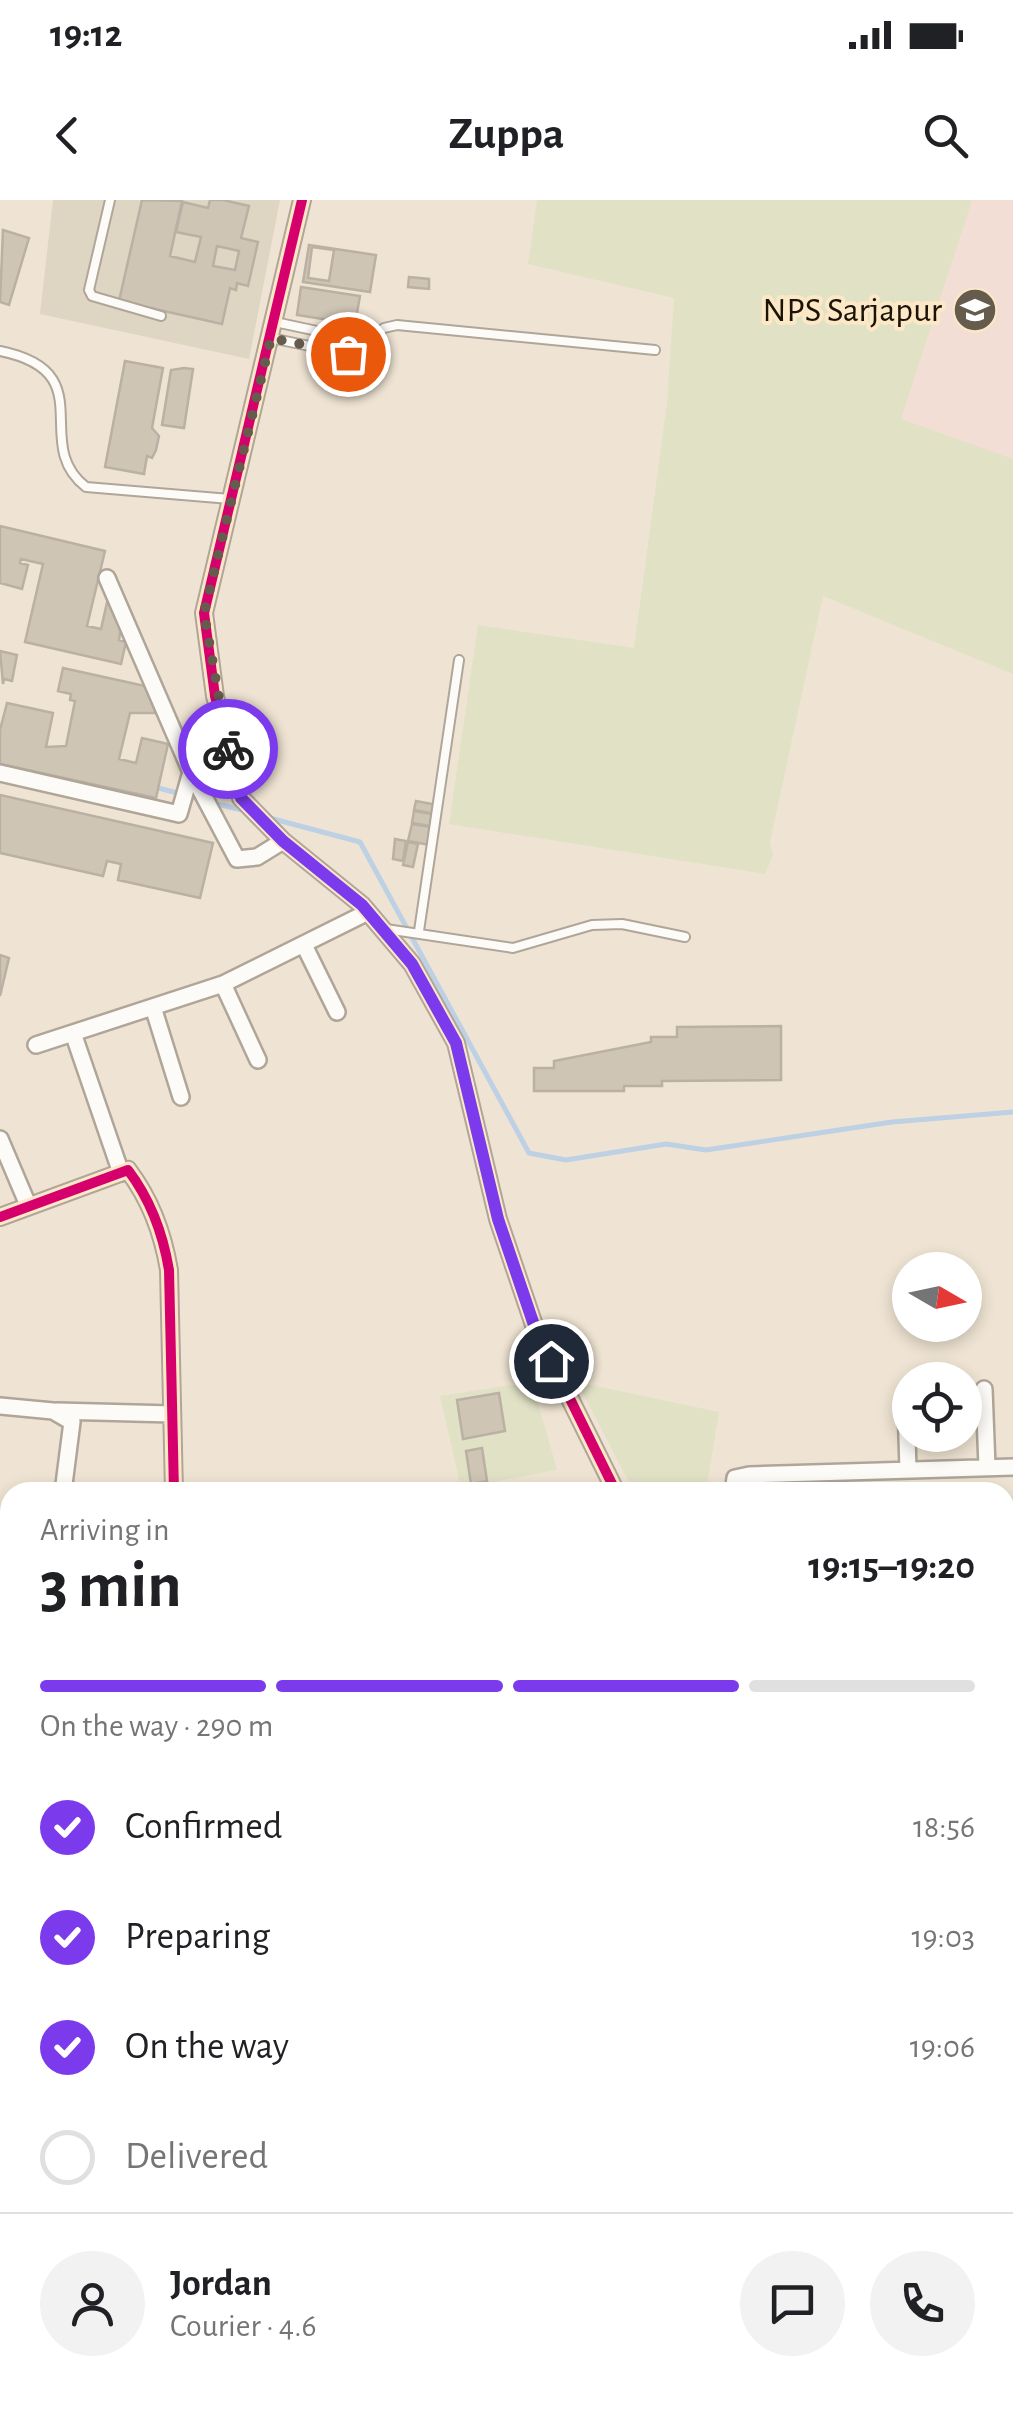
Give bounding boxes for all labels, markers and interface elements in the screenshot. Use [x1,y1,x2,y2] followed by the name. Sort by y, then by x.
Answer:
[50,16,122,54] text: 19:12
[40,108,95,163] icon: back
[918,108,973,163] icon: search
[449,112,564,157] text: Zuppa
[952,287,998,333] school or university icon: NPS Sarjapur
[763,293,943,328] place label: NPS Sarjapur
[306,312,391,397] pin
[321,327,376,382] icon: bag
[178,699,278,799] courier
[201,722,256,777] icon: bike
[892,1252,982,1342] north arrow
[892,1252,982,1452] map controls
[509,1319,594,1404] pin
[524,1334,579,1389] icon: home
[892,1362,982,1452] button: locate
[40,1514,169,1546] text: Arriving in
[808,1548,975,1586] text: 19:15–19:20
[40,1554,182,1619] text: 3 min
[40,1710,273,1742] text: On the way · 290 m
[40,1800,95,1855] icon: check
[125,1808,282,1846] text: Confirmed
[913,1811,975,1843] text: 18:56
[40,1910,95,1965] icon: check
[125,1918,270,1956] text: Preparing
[912,1921,975,1953] text: 19:03
[40,2020,95,2075] icon: check
[125,2028,289,2066] text: On the way
[910,2031,975,2063] text: 19:06
[125,2138,268,2176] text: Delivered
[40,2251,145,2356] button: person
[740,2251,845,2356] button: chat
[870,2251,975,2356] button: phone
[170,2265,272,2303] text: Jordan
[170,2310,317,2342] text: Courier · 4.6

